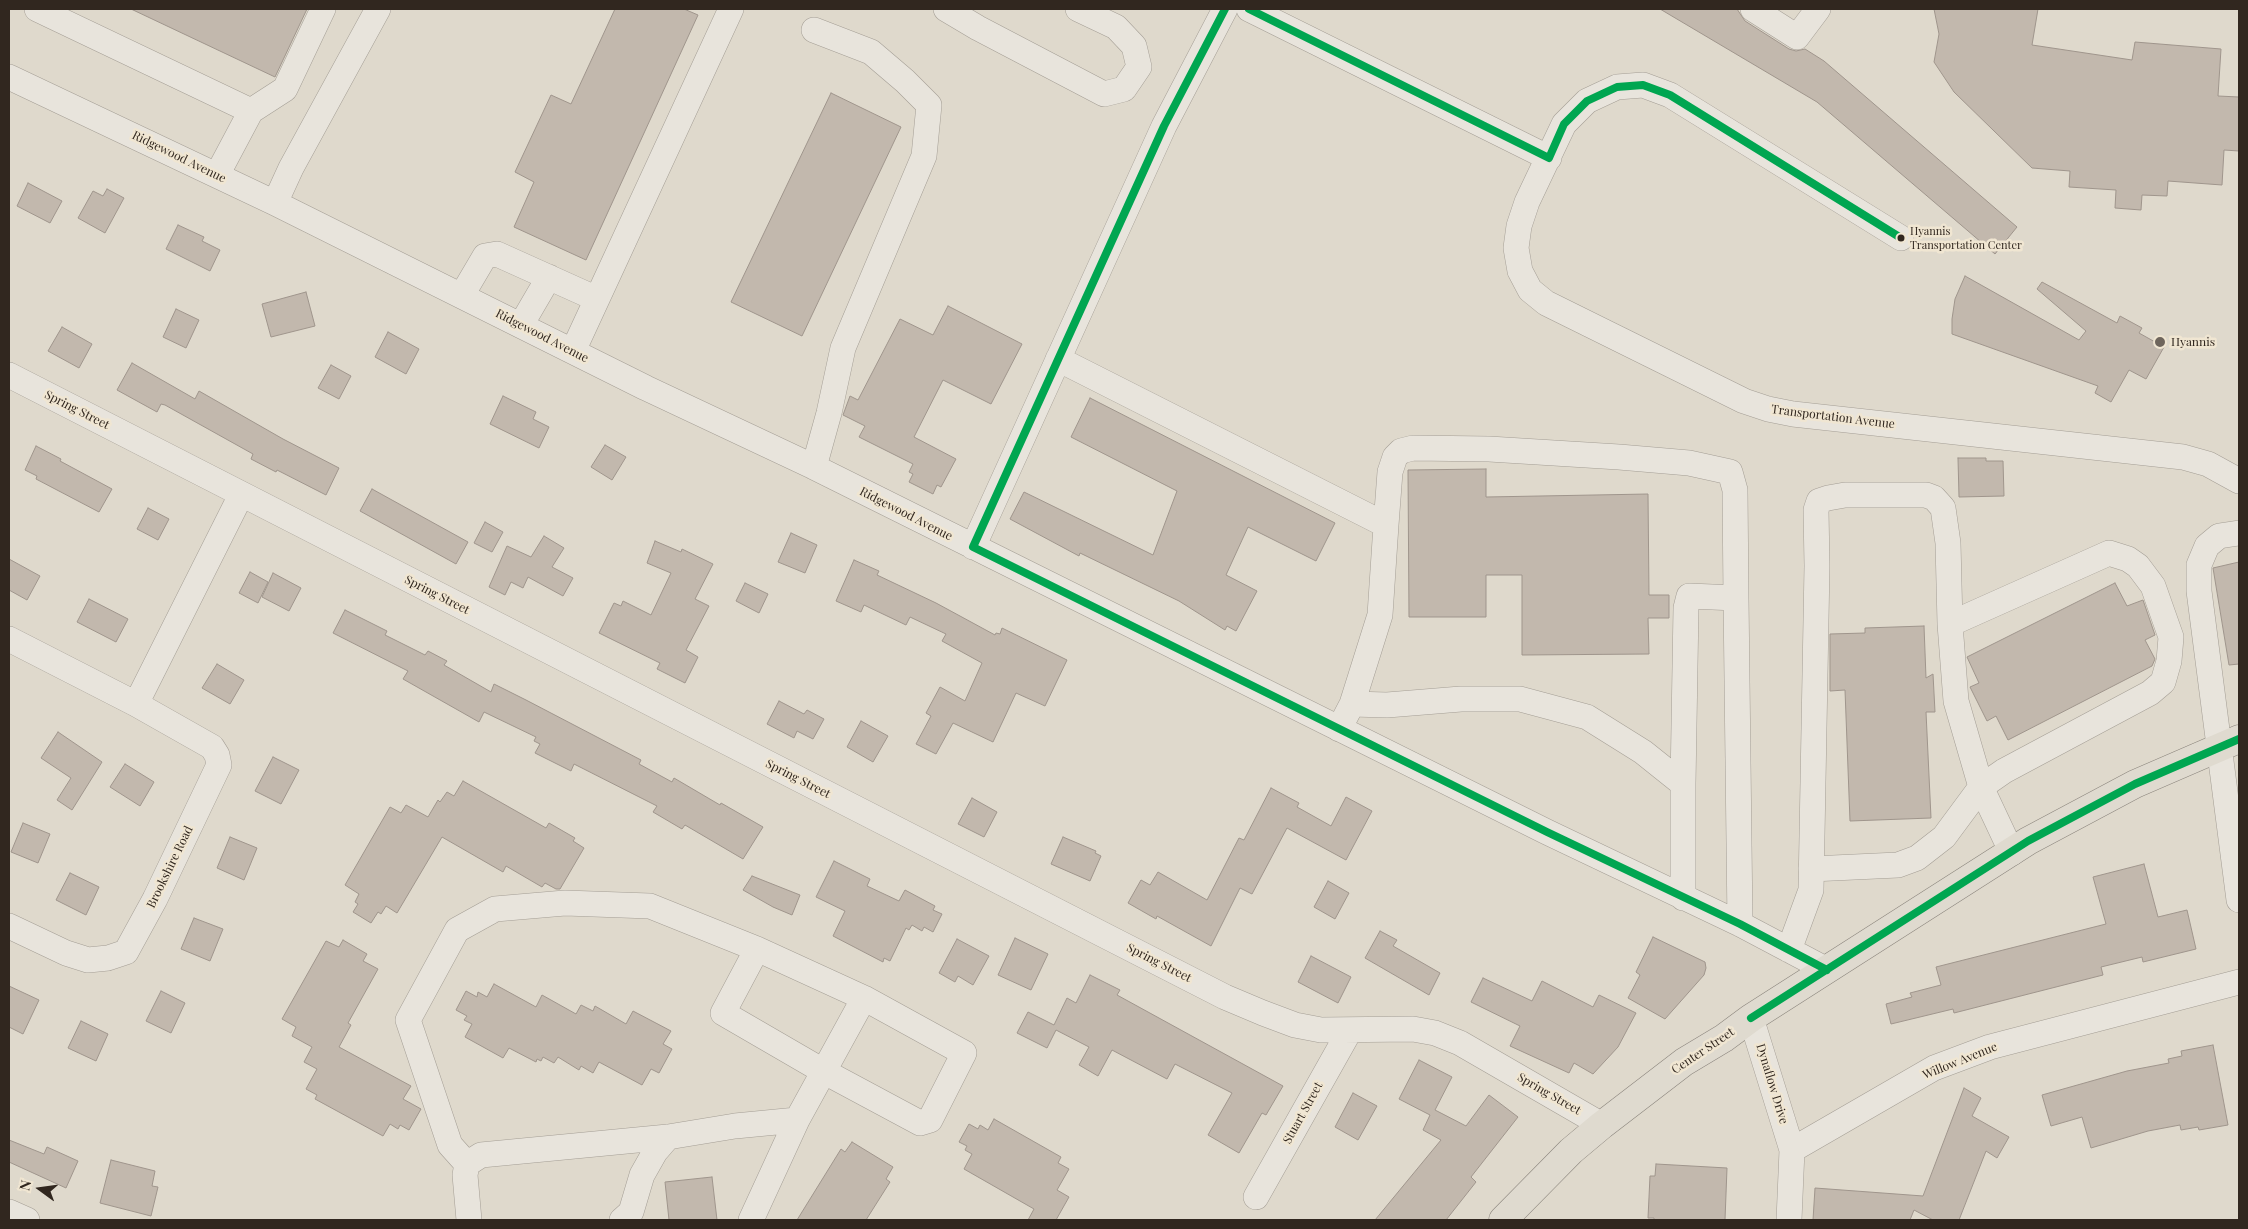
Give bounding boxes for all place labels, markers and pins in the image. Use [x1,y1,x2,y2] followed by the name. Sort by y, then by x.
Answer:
[1910,225,2022,251] place label: Hyannis Transportation Center
[1896,233,1906,243] marker: Hyannis Transportation Center
[2153,335,2167,349] marker: Hyannis
[2171,335,2215,349] place label: Hyannis

